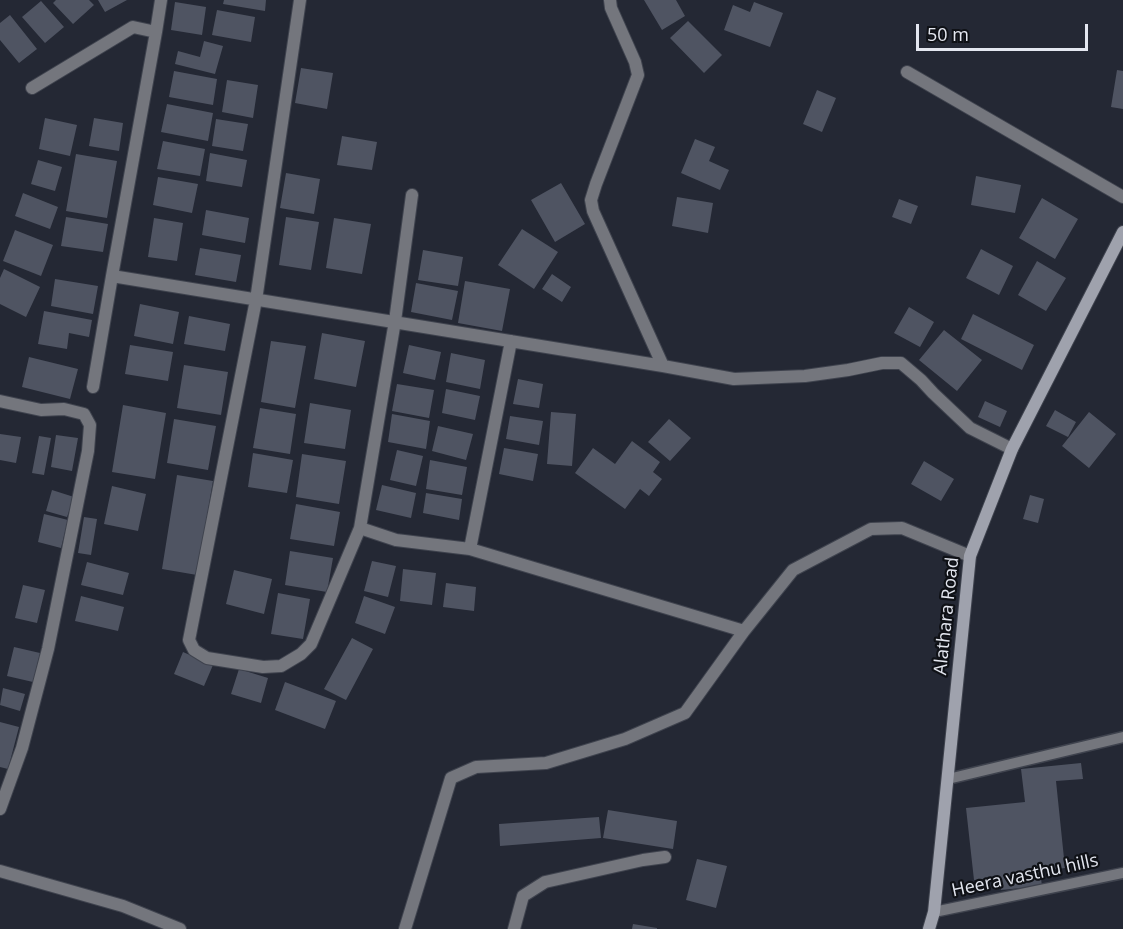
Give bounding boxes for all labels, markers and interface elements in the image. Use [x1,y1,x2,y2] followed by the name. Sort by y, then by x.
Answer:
[919,12,1092,50] scale bar
[927,22,969,46] text: 50 m
[930,556,964,676] street label: Alathara Road
[950,850,1100,902] street label: Heera vasthu hills

